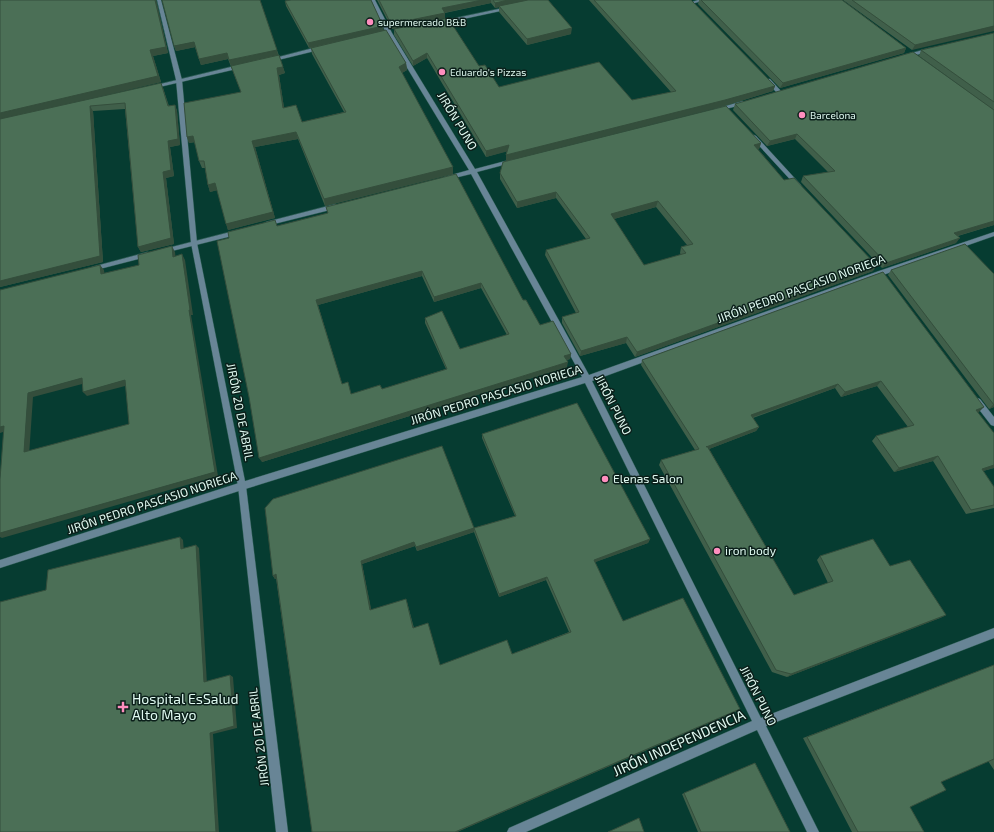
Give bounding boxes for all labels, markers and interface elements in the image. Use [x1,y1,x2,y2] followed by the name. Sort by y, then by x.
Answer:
[378,16,466,28] place label: supermercado B&B
[365,17,375,27] marker: supermercado B&B
[450,66,526,78] place label: Eduardo's Pizzas
[437,67,447,77] marker: Eduardo's Pizzas
[435,89,481,152] street label: JIRÓN PUNO
[810,109,856,121] place label: Barcelona
[797,110,807,120] marker: Barcelona
[715,251,887,325] street label: JIRÓN PEDRO PASCASIO NORIEGA
[409,361,583,427] street label: JIRÓN PEDRO PASCASIO NORIEGA
[225,362,257,462] street label: JIRÓN 20 DE ABRIL
[593,372,635,437] street label: JIRÓN PUNO
[65,468,239,536] street label: JIRÓN PEDRO PASCASIO NORIEGA
[613,471,683,485] place label: Elenas Salon
[600,474,610,484] marker: Elenas Salon
[725,543,777,557] place label: iron body
[712,546,722,556] marker: iron body
[738,663,780,728] street label: JIRÓN PUNO
[245,687,271,787] street label: JIRÓN 20 DE ABRIL
[132,690,239,723] place label: Hospital EsSalud Alto Mayo
[117,701,129,713] marker: Hospital EsSalud Alto Mayo
[610,705,748,779] street label: JIRÓN INDEPENDENCIA

